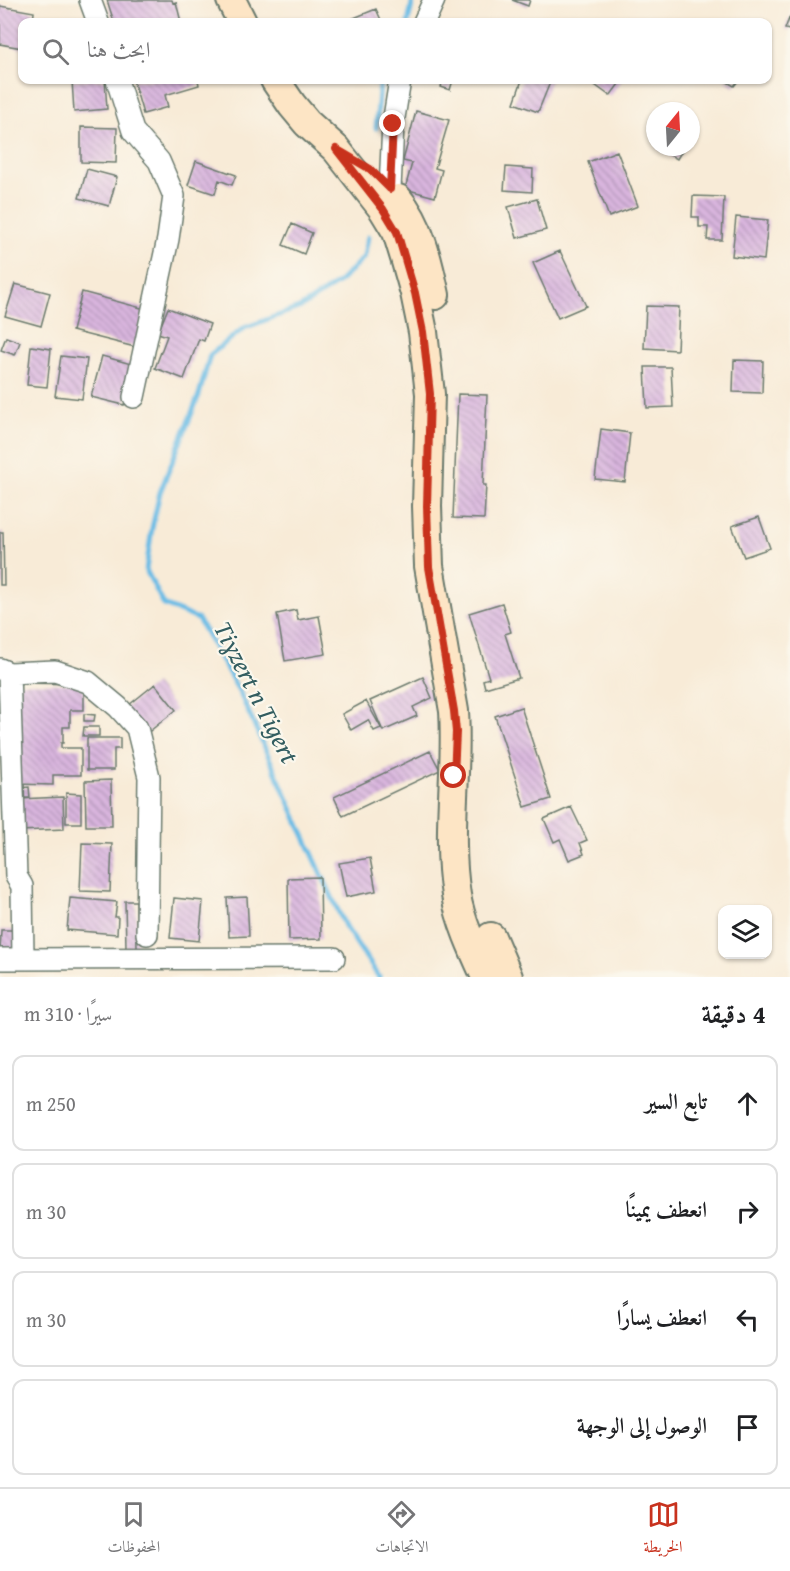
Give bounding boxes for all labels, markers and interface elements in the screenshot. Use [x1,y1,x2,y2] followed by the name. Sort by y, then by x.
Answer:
[18,18,772,84] search box
[87,33,151,65] text: ابحث هنا
[39,35,72,68] icon: search
[646,102,700,156] north arrow
[379,110,405,136] route end
[204,614,310,771] water label: Tiɣzert n Tigert
[440,762,466,788] route start
[718,905,772,959] map controls
[718,905,772,959] button: layers
[701,994,766,1033] text: 4 دقيقة
[24,999,112,1028] text: سيرًا · 310 m
[645,1085,707,1117] text: تابع السير
[731,1087,764,1120] icon: ahead
[26,1089,76,1118] text: 250 m
[626,1193,707,1225] text: انعطف يمينًا
[731,1195,764,1228] icon: right
[26,1197,66,1226] text: 30 m
[617,1301,707,1333] text: انعطف يسارًا
[731,1303,764,1336] icon: left
[26,1305,66,1334] text: 30 m
[577,1409,707,1441] text: الوصول إلى الوجهة
[731,1411,764,1444] icon: arrive
[108,1498,160,1562] tab: المحفوظات
[375,1498,429,1562] tab: الاتجاهات
[644,1498,683,1562] tab: الخريطة

